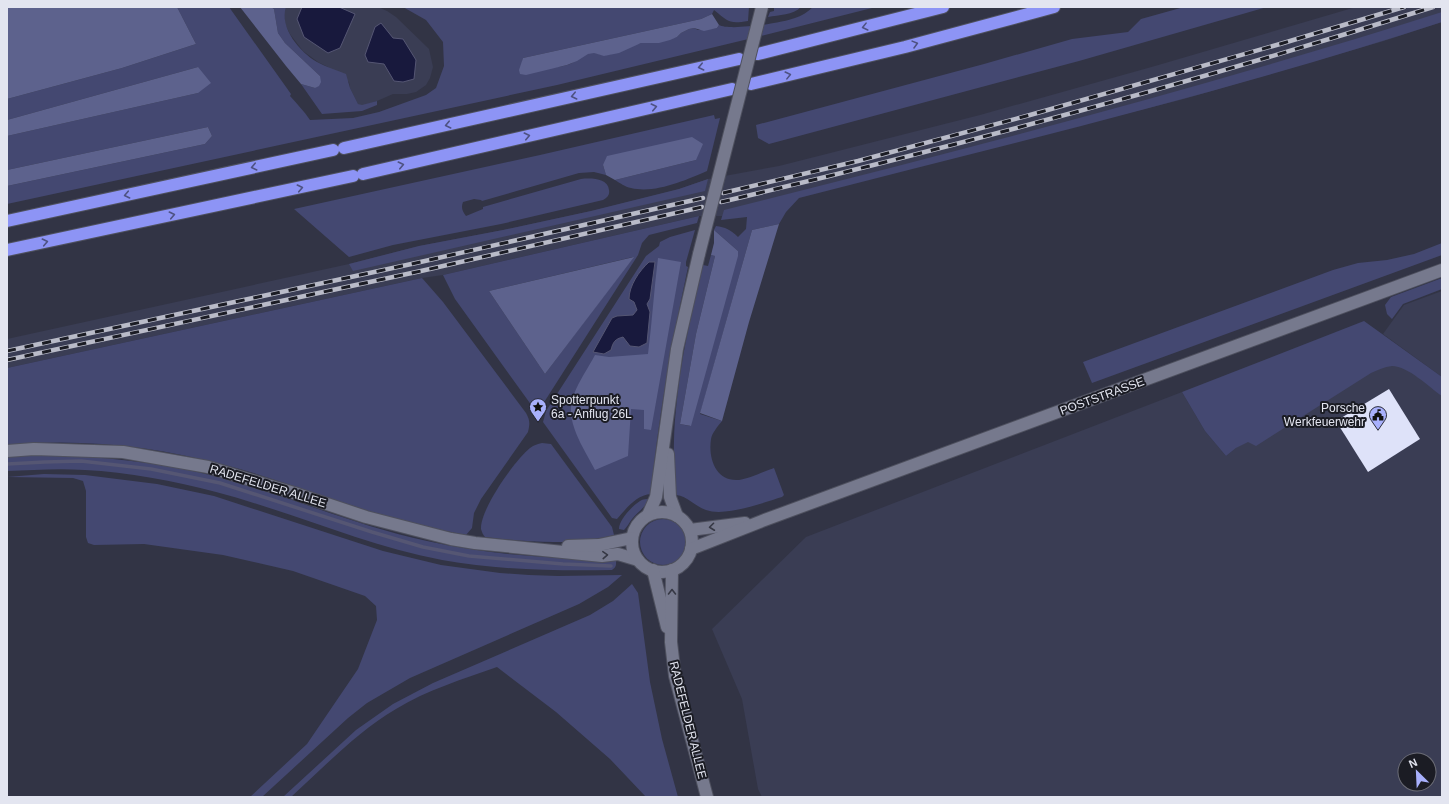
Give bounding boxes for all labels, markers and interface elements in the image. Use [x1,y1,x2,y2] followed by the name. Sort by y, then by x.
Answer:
[862,23,868,31] one-way arrow
[912,41,918,49] one-way arrow
[698,63,704,71] one-way arrow
[785,71,792,80] one-way arrow
[571,91,578,99] one-way arrow
[651,103,657,111] one-way arrow
[445,120,451,128] one-way arrow
[524,132,531,140] one-way arrow
[398,162,404,170] one-way arrow
[251,163,257,171] one-way arrow
[296,184,303,192] one-way arrow
[124,191,130,199] one-way arrow
[169,211,176,219] one-way arrow
[42,238,48,246] one-way arrow
[1058,374,1146,418] street label: POSTSTRASSE
[551,393,632,421] place label: Spotterpunkt 6a - Anflug 26L
[528,397,548,422] place icon: Spotterpunkt 6a - Anflug 26L
[1284,401,1365,429] place label: Porsche Werkfeuerwehr
[1368,405,1388,430] public building icon: Porsche Werkfeuerwehr
[208,462,328,510] street label: RADEFELDER ALLEE
[709,522,715,531] one-way arrow
[602,551,608,559] one-way arrow
[668,589,676,595] one-way arrow
[667,660,709,780] street label: RADEFELDER ALLEE
[1397,752,1437,792] north arrow
[1407,756,1419,770] text: N

